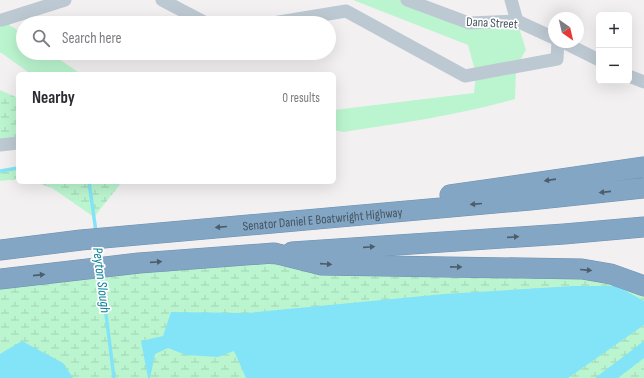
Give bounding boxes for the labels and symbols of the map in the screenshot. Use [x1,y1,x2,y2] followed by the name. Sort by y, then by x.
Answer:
[548,12,584,48] north arrow
[466,14,518,32] street label: Dana Street
[544,177,556,183] one-way arrow
[599,189,611,195] one-way arrow
[470,201,482,208] one-way arrow
[242,204,403,235] street label: Senator Daniel E Boatwright Highway
[215,223,227,230] one-way arrow
[507,234,519,241] one-way arrow
[363,243,375,250] one-way arrow
[89,246,114,314] water label: Peyton Slough
[150,259,162,266] one-way arrow
[320,261,332,268] one-way arrow
[450,264,463,270] one-way arrow
[580,266,592,273] one-way arrow
[33,271,45,278] one-way arrow

